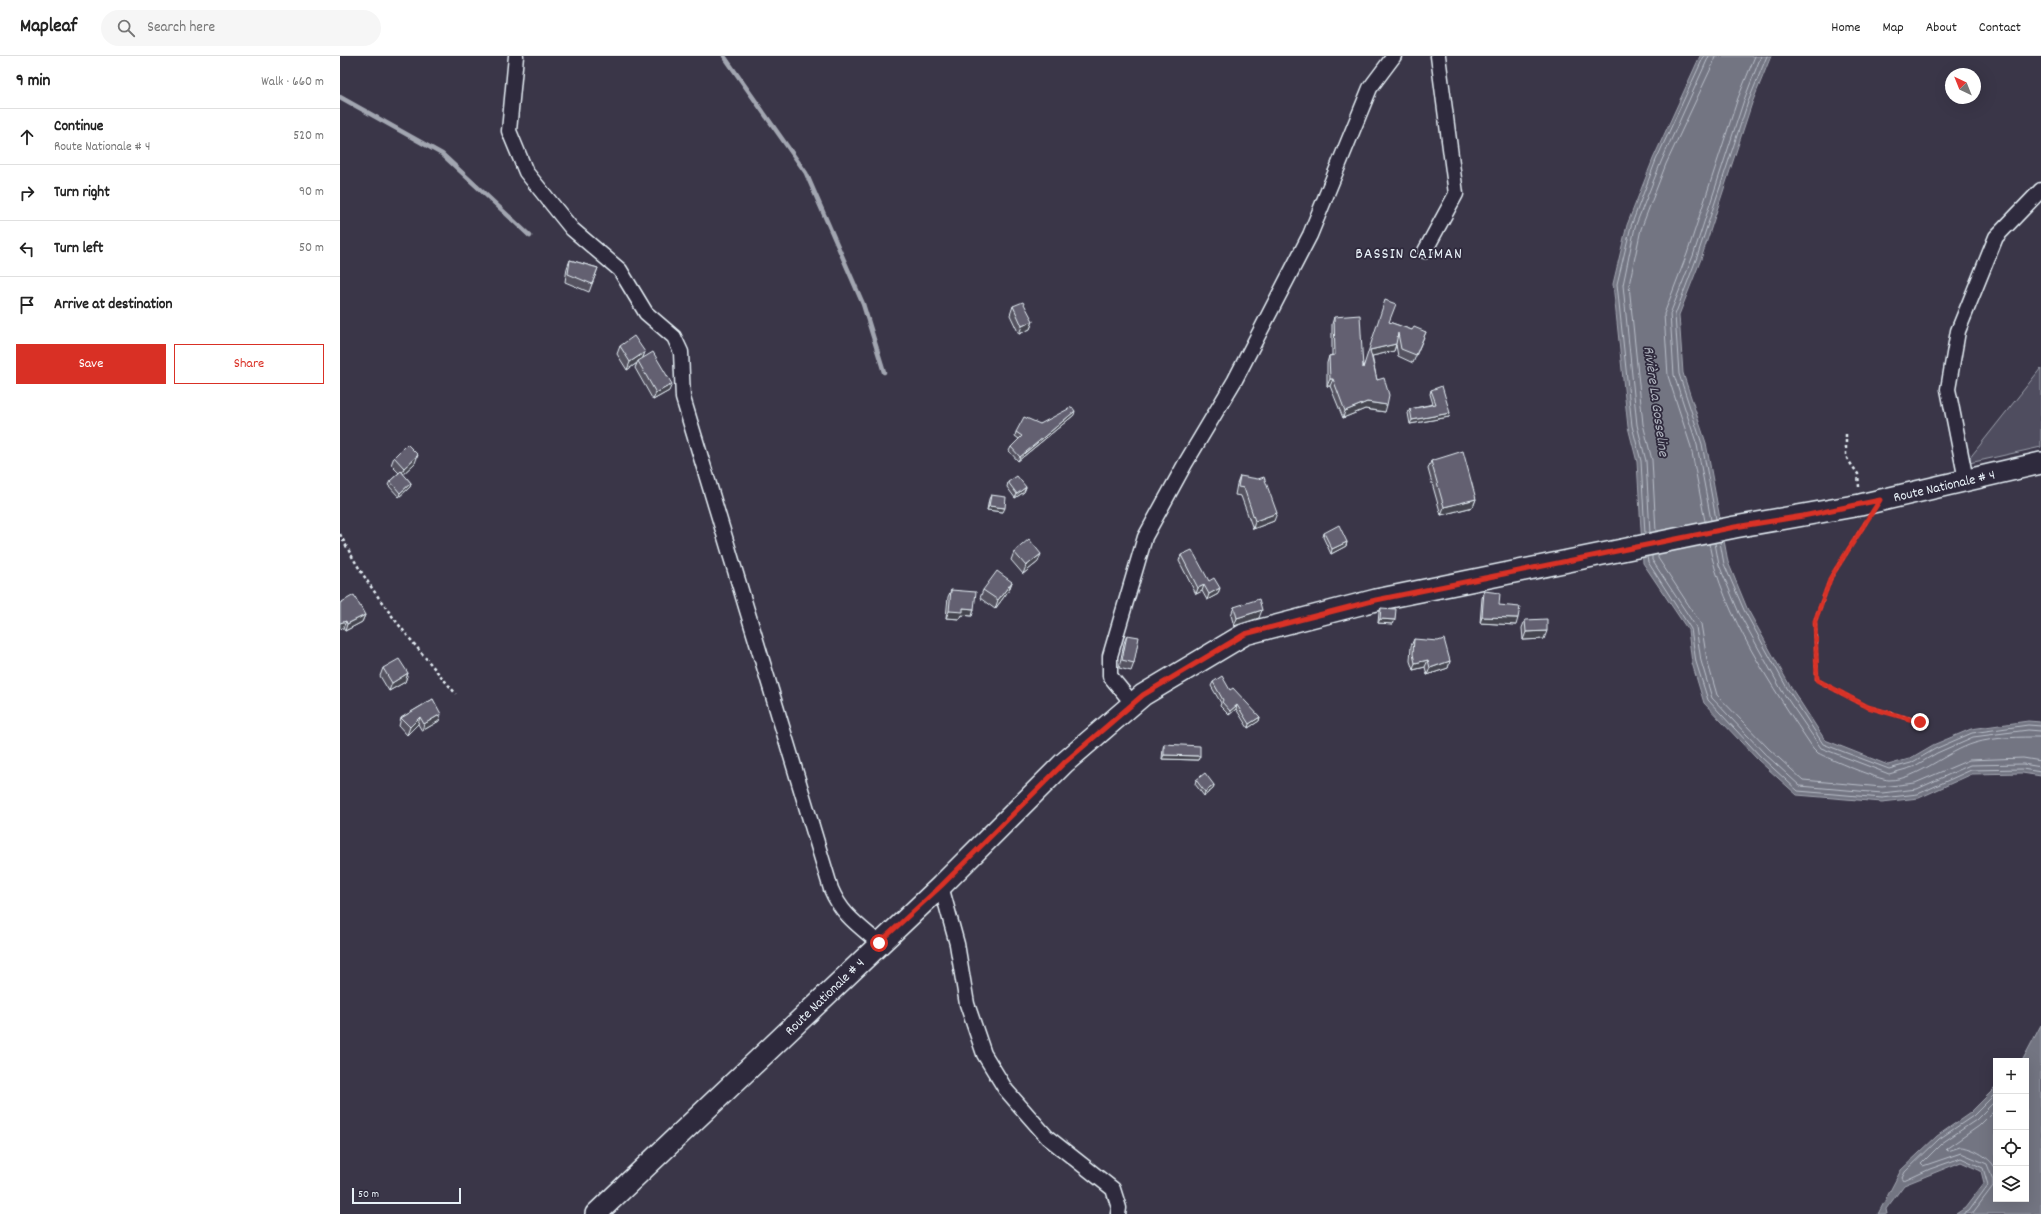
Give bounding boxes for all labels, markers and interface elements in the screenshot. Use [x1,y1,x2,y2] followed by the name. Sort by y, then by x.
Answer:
[101,10,381,46] search box
[20,14,77,41] text: Mapleaf
[115,17,137,39] icon: search
[147,17,215,39] text: Search here
[1831,18,1860,38] text: Home
[1882,18,1904,38] text: Map
[1926,18,1957,38] text: About
[1979,18,2021,38] text: Contact
[1945,68,1981,104] north arrow
[16,70,50,94] text: 9 min
[261,73,324,92] text: Walk · 660 m
[54,116,103,138] text: Continue
[16,126,38,148] icon: ahead
[293,127,324,146] text: 520 m
[54,138,150,157] text: Route Nationale # 4
[16,182,38,204] icon: right
[54,182,110,204] text: Turn right
[299,183,324,202] text: 90 m
[16,238,38,260] icon: left
[54,238,103,260] text: Turn left
[299,239,324,258] text: 50 m
[1355,243,1463,266] district label: BASSIN CAIMAN
[16,294,38,316] icon: arrive
[54,294,172,316] text: Arrive at destination
[16,344,166,384] button: Save
[174,344,324,384] button: Share
[1636,345,1674,459] water label: Rivière La Gosseline
[1892,466,1997,508] street label: Route Nationale # 4
[1911,713,1929,731] route end
[870,934,888,952] route start
[781,954,870,1041] street label: Route Nationale # 4
[1993,1058,2029,1202] map controls
[1993,1058,2029,1094] button: +
[1993,1094,2029,1130] button: −
[1993,1130,2029,1166] button: locate
[1993,1166,2029,1202] button: layers
[352,1186,461,1205] scale bar
[358,1187,379,1203] text: 50 m

